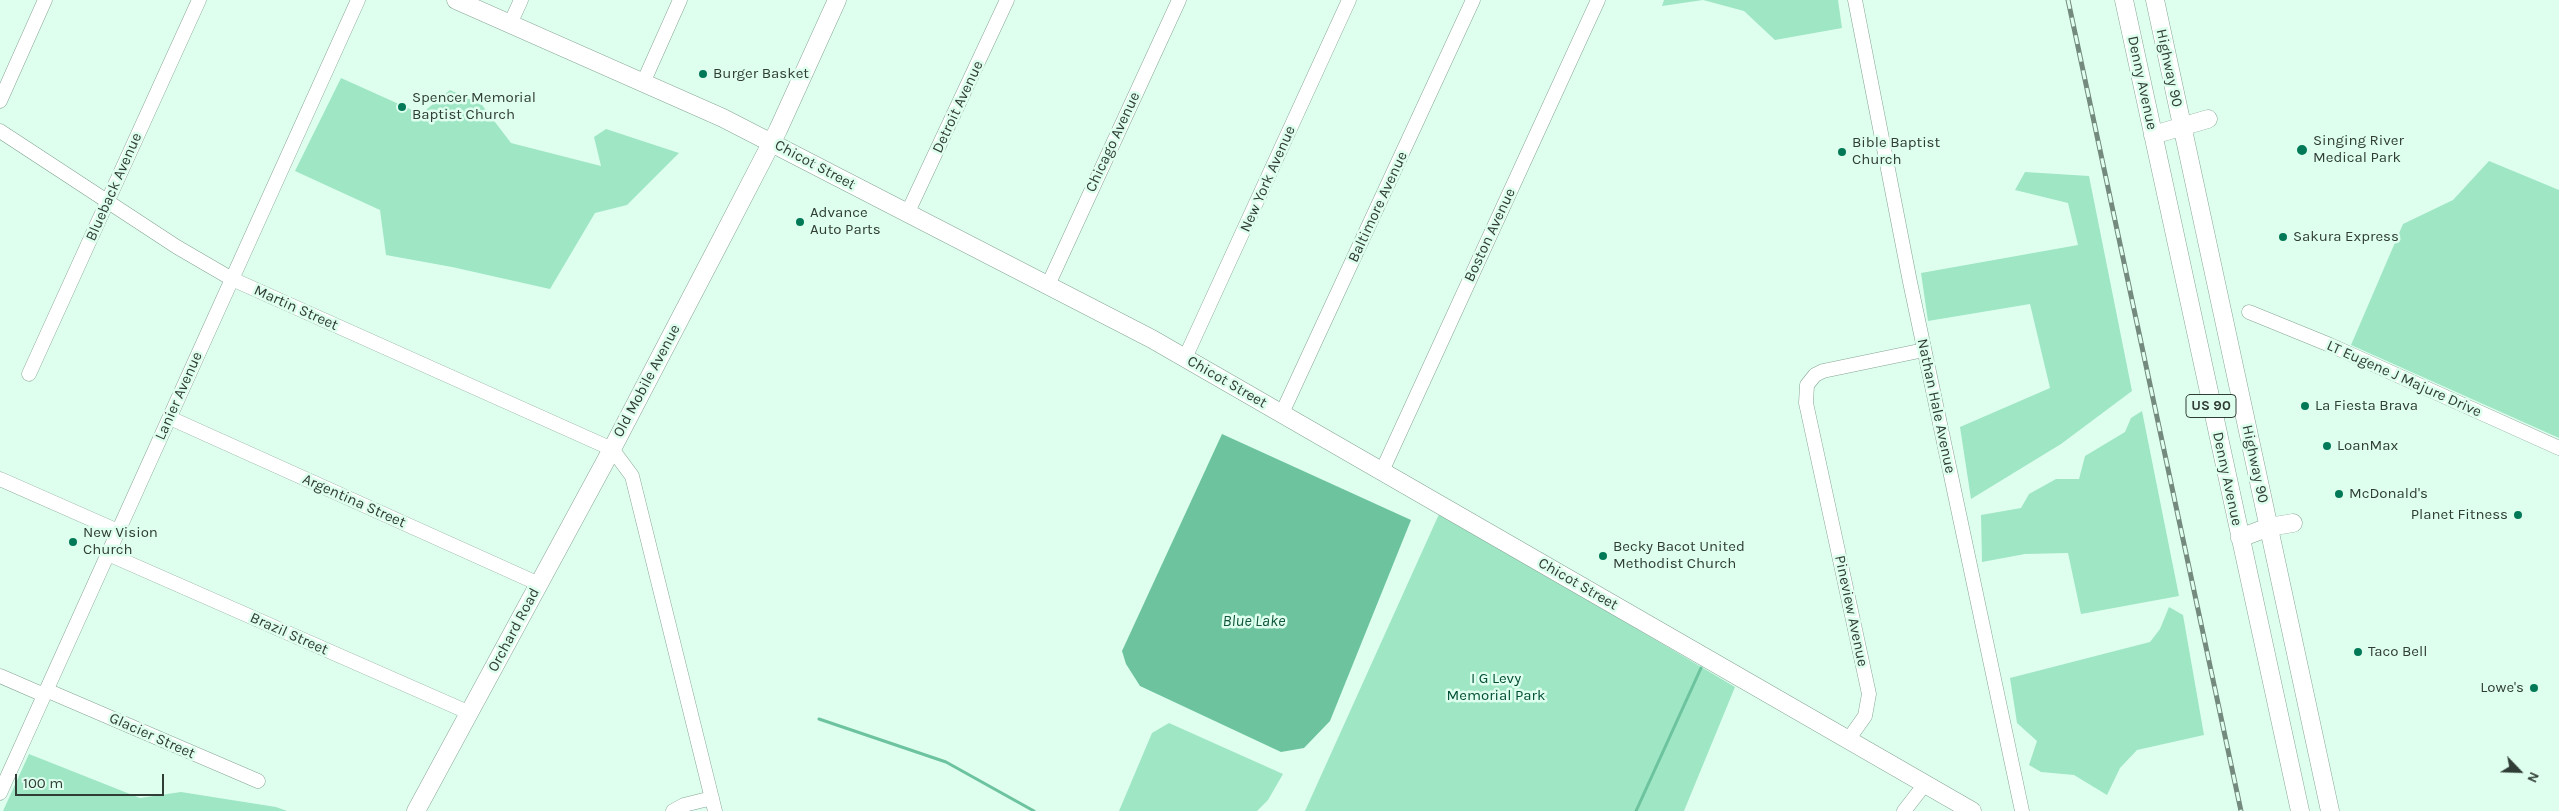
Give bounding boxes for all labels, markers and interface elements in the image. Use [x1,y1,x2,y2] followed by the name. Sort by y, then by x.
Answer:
[2152,27,2186,109] street label: Highway 90
[2123,34,2161,132] street label: Denny Avenue
[929,58,987,156] street label: Detroit Avenue
[713,65,809,83] place label: Burger Basket
[697,68,709,80] marker: Burger Basket
[412,89,536,124] place label: Spencer Memorial Baptist Church
[1082,89,1144,195] street label: Chicago Avenue
[396,101,408,113] marker: Spencer Memorial Baptist Church
[1236,123,1300,235] street label: New York Avenue
[82,130,146,244] street label: Blueback Avenue
[2313,132,2404,167] place label: Singing River Medical Park
[1852,134,1940,169] place label: Bible Baptist Church
[771,136,859,194] street label: Chicot Street
[2295,143,2309,157] marker: Singing River Medical Park
[1836,146,1848,158] marker: Bible Baptist Church
[1344,149,1412,265] street label: Baltimore Avenue
[1460,185,1520,285] street label: Boston Avenue
[810,204,881,239] place label: Advance Auto Parts
[794,216,806,228] marker: Advance Auto Parts
[2293,228,2399,246] place label: Sakura Express
[2277,231,2289,243] marker: Sakura Express
[251,281,341,335] street label: Martin Street
[610,321,684,441] street label: Old Mobile Avenue
[1913,337,1959,475] street label: Nathan Hale Avenue
[2324,337,2484,421] street label: LT Eugene J Majure Drive
[151,349,207,443] street label: Lanier Avenue
[1184,352,1270,412] street label: Chicot Street
[2186,394,2236,418] road number: US 90
[2315,397,2418,415] place label: La Fiesta Brava
[2299,400,2311,412] marker: La Fiesta Brava
[2238,423,2272,505] street label: Highway 90
[2208,430,2246,528] street label: Denny Avenue
[2337,437,2398,455] place label: LoanMax
[2321,440,2333,452] marker: LoanMax
[300,470,408,532] street label: Argentina Street
[2349,485,2428,503] place label: McDonald's
[2333,488,2345,500] marker: McDonald's
[2411,506,2508,524] place label: Planet Fitness
[2512,509,2524,521] marker: Planet Fitness
[83,524,158,559] place label: New Vision Church
[67,536,79,548] marker: New Vision Church
[1613,538,1745,573] place label: Becky Bacot United Methodist Church
[1597,550,1609,562] marker: Becky Bacot United Methodist Church
[1535,554,1621,614] street label: Chicot Street
[1830,554,1872,668] street label: Pineview Avenue
[484,585,544,675] street label: Orchard Road
[247,609,331,659] street label: Brazil Street
[1223,611,1285,631] water label: Blue Lake
[2368,643,2427,661] place label: Taco Bell
[2352,646,2364,658] marker: Taco Bell
[1447,670,1545,705] park label: I G Levy Memorial Park
[2480,679,2524,697] place label: Lowe's
[2528,682,2540,694] marker: Lowe's
[106,709,198,763] street label: Glacier Street
[2494,746,2544,796] north arrow
[18,764,166,796] scale bar
[2523,769,2543,785] text: N
[23,774,63,792] text: 100 m

